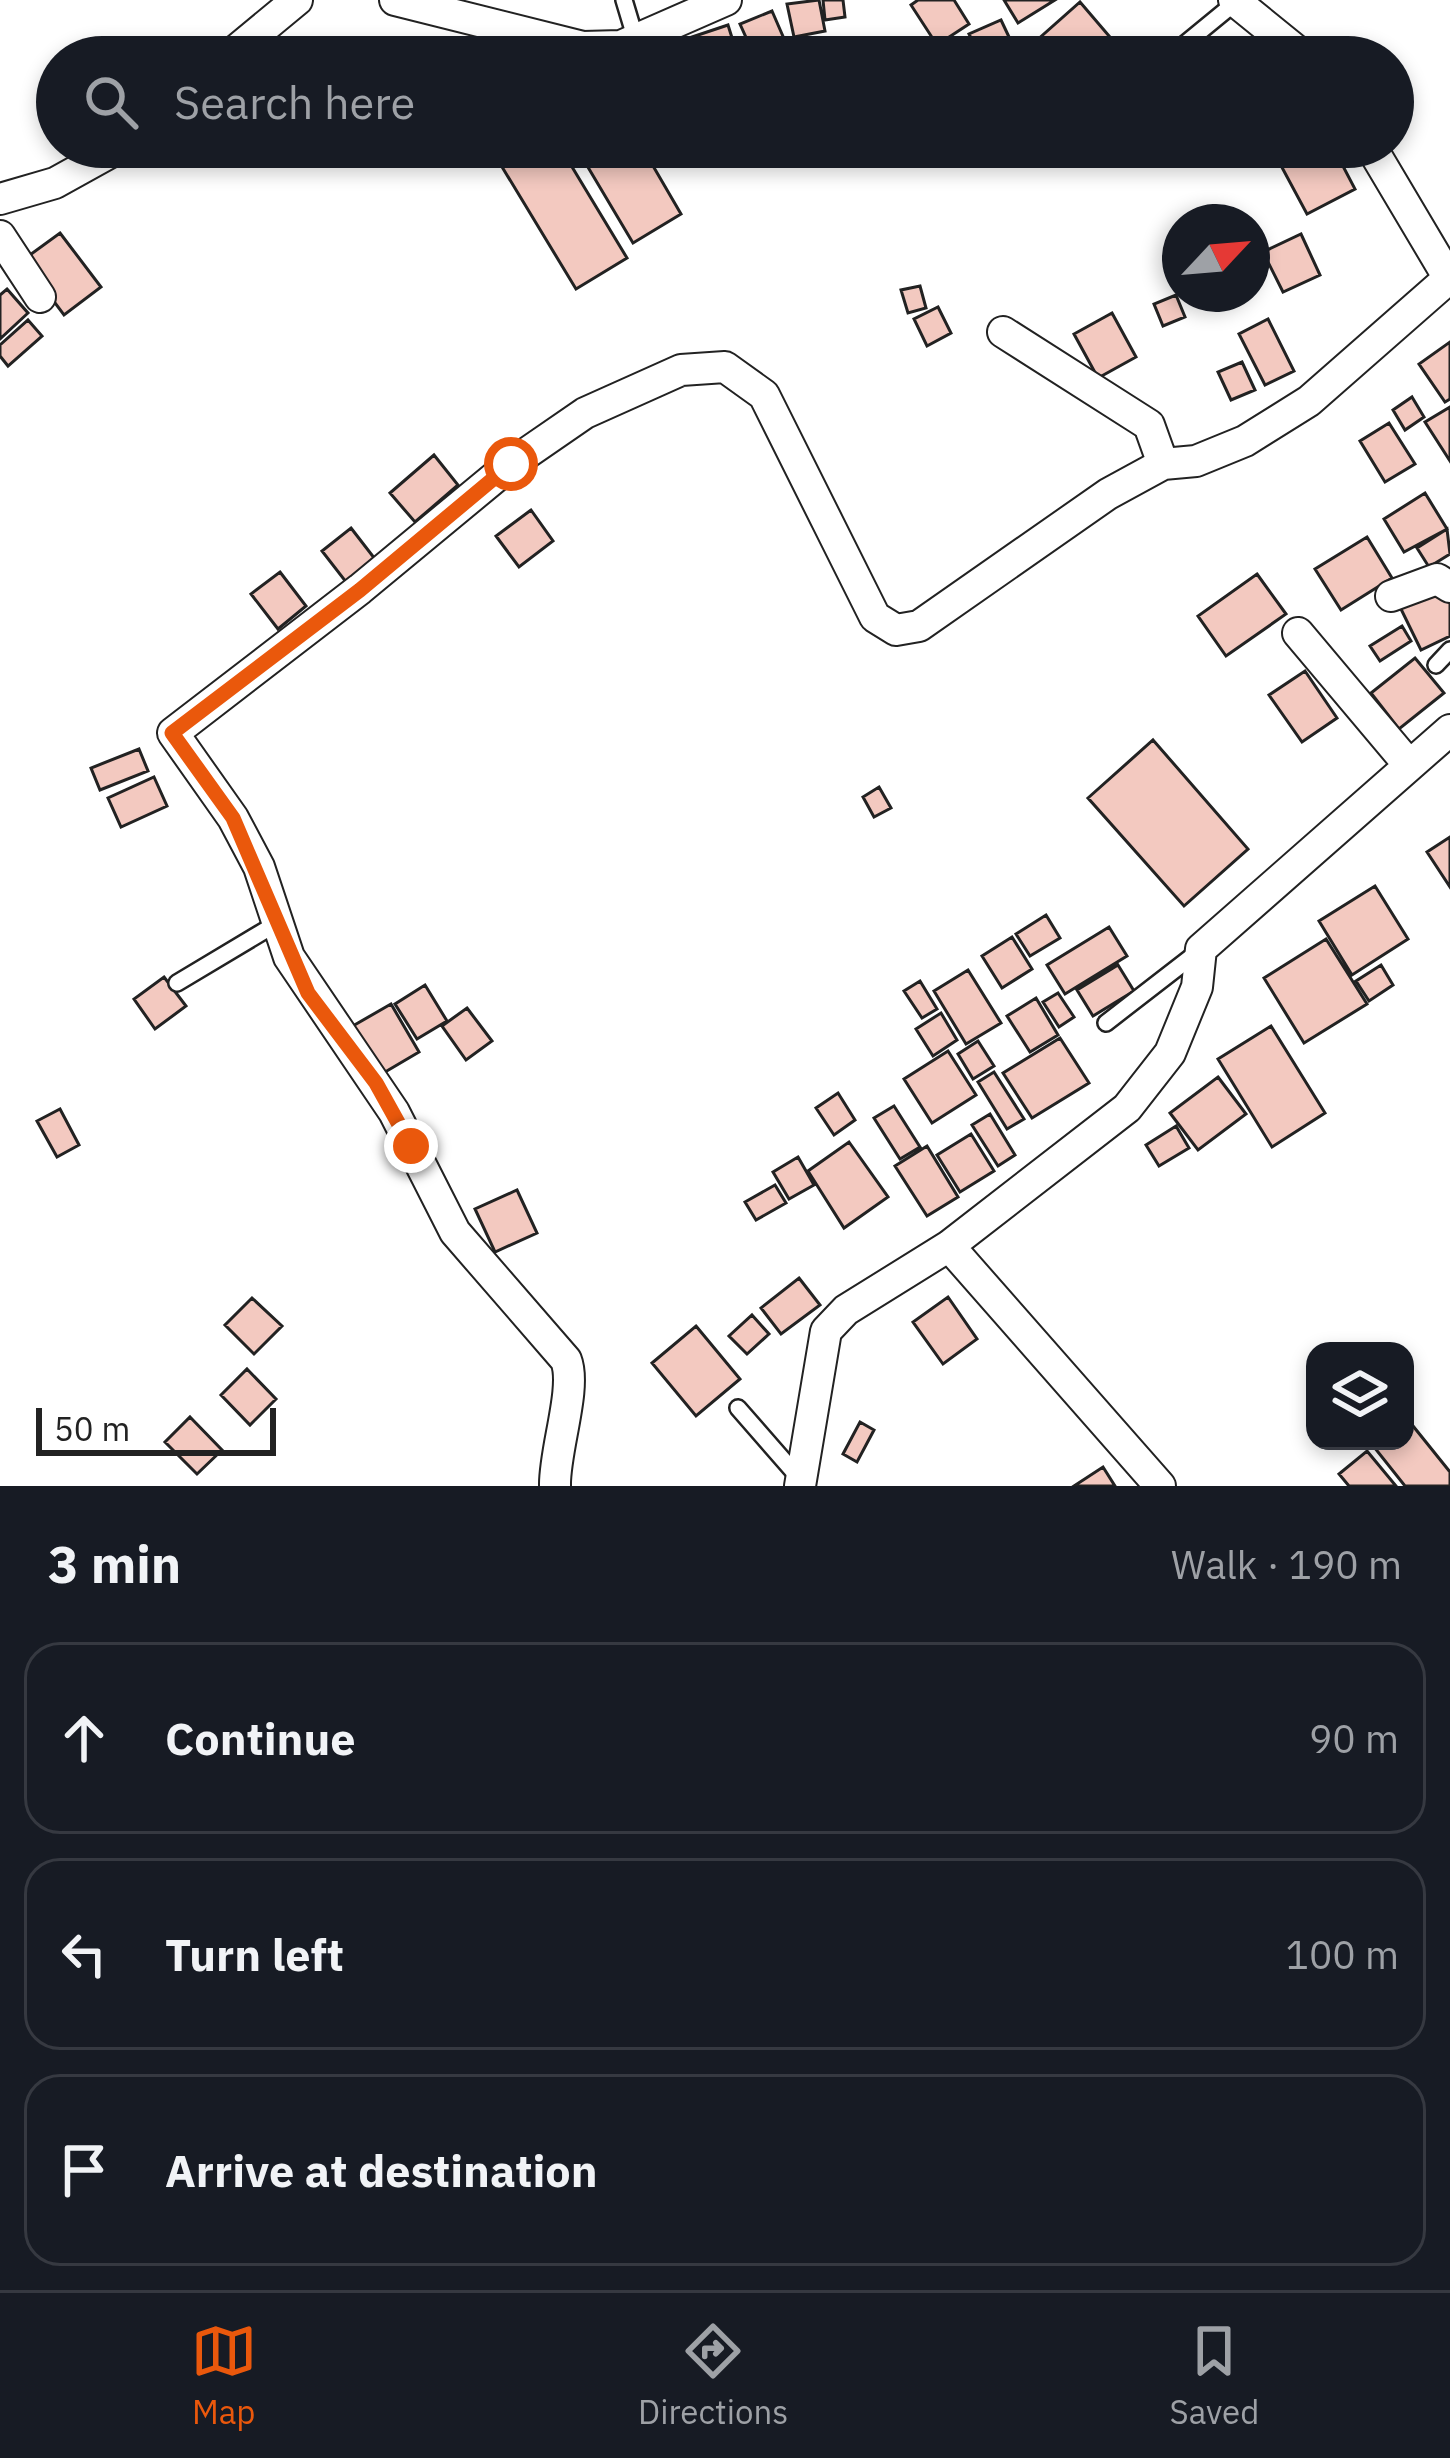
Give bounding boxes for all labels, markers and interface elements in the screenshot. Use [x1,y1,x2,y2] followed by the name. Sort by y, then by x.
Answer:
[36,36,1414,168] search box
[78,69,144,135] icon: search
[174,73,415,131] text: Search here
[1162,204,1270,312] north arrow
[484,437,538,491] route start
[384,1119,438,1173] route end
[1306,1342,1414,1450] map controls
[1306,1342,1414,1450] button: layers
[36,1402,276,1455] scale bar
[54,1407,130,1450] text: 50 m
[48,1531,181,1597] text: 3 min
[1171,1539,1402,1590] text: Walk · 190 m
[51,1705,117,1771] icon: ahead
[165,1709,356,1767] text: Continue
[1309,1713,1399,1764] text: 90 m
[51,1921,117,1987] icon: left
[165,1925,344,1983] text: Turn left
[1286,1929,1399,1980] text: 100 m
[51,2137,117,2203] icon: arrive
[165,2141,598,2199] text: Arrive at destination
[191,2318,257,2433] tab: Map
[638,2318,788,2433] tab: Directions
[1170,2318,1259,2433] tab: Saved

